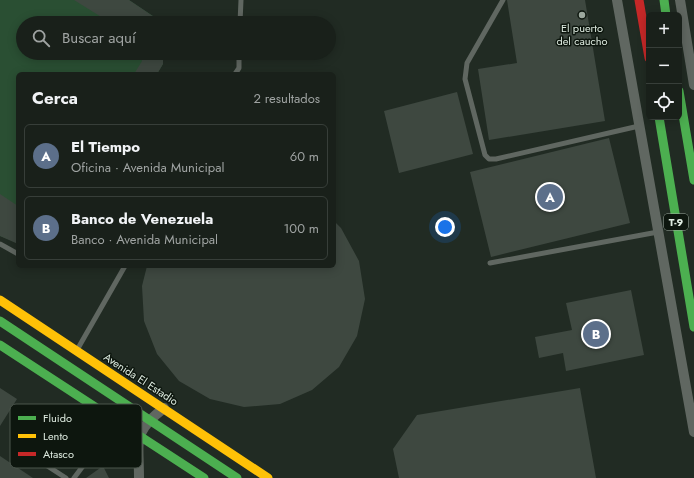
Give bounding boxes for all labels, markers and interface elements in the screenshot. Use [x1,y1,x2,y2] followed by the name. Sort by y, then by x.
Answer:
[577,10,587,20] marker: El puerto del caucho
[646,12,682,120] map controls
[646,12,682,48] button: +
[16,16,336,60] search box
[556,20,608,49] place label: El puerto del caucho
[30,27,52,49] icon: search
[62,27,136,49] text: Buscar aquí
[646,48,682,84] button: −
[646,84,682,120] button: locate
[32,86,78,110] text: Cerca
[254,89,320,108] text: 2 resultados
[71,136,140,158] text: El Tiempo
[41,147,51,166] text: A
[290,147,319,166] text: 60 m
[71,158,224,177] text: Oficina · Avenida Municipal
[537,182,563,212] pin: A
[71,208,213,230] text: Banco de Venezuela
[664,214,688,230] road number: T-9
[435,217,455,237] your location
[42,219,50,238] text: B
[284,219,319,238] text: 100 m
[71,230,218,249] text: Banco · Avenida Municipal
[583,319,609,349] pin: B
[101,349,181,409] street label: Avenida El Estadio
[10,404,142,468] legend
[43,410,72,426] text: Fluido
[43,428,68,444] text: Lento
[43,446,74,462] text: Atasco

